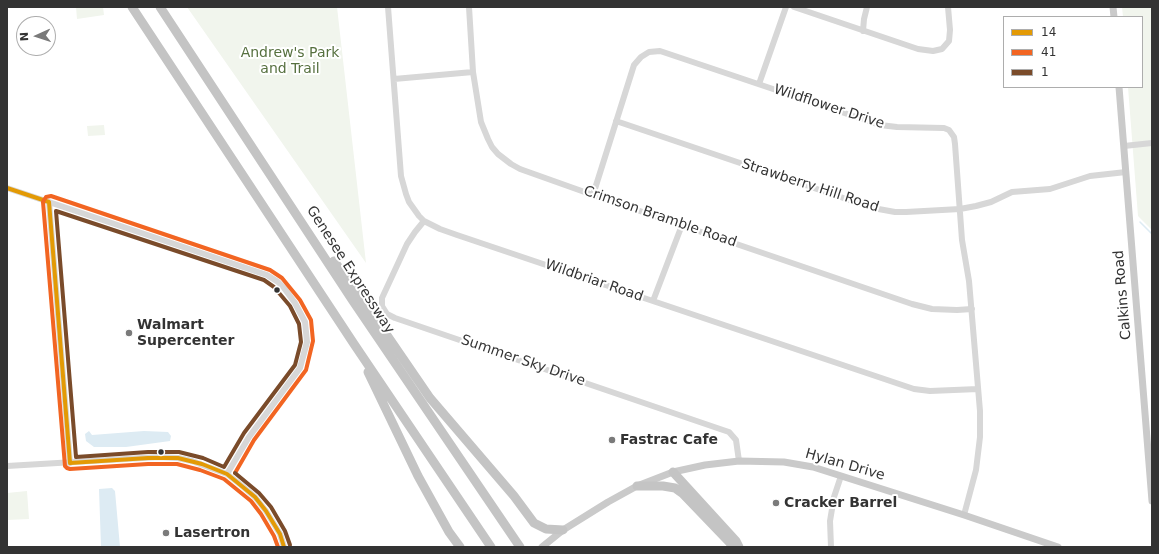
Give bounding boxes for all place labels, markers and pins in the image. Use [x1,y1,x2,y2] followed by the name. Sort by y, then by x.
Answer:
[272,285,282,295] unlabelled marker
[137,317,234,350] place label: Walmart Supercenter
[124,328,134,338] marker: Walmart Supercenter
[620,432,718,448] place label: Fastrac Cafe
[607,435,617,445] marker: Fastrac Cafe
[156,447,166,457] unlabelled marker
[784,495,897,511] place label: Cracker Barrel
[771,498,781,508] marker: Cracker Barrel
[174,525,250,541] place label: Lasertron
[161,528,171,538] marker: Lasertron

